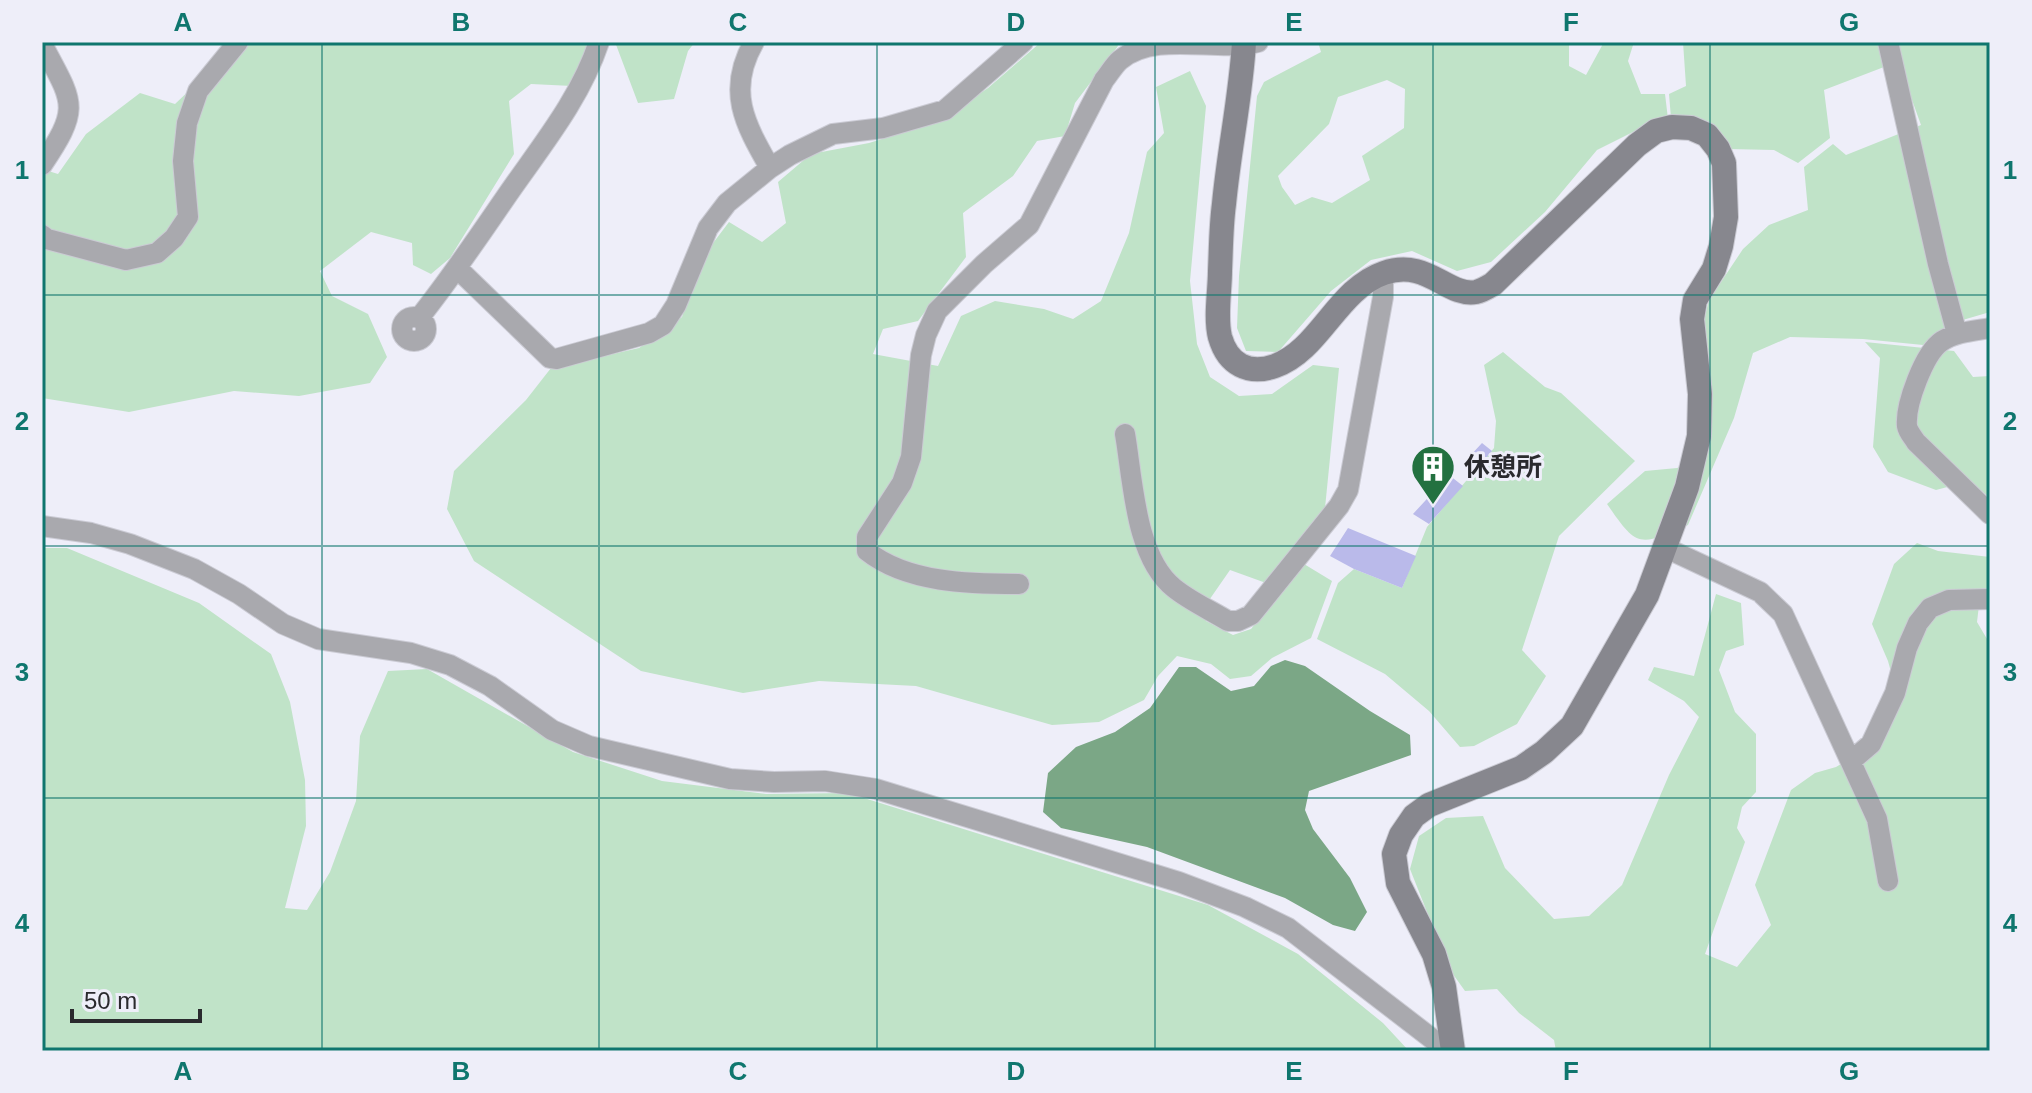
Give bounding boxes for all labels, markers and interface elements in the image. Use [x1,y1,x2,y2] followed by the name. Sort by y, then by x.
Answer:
[174,7,193,37] text: A
[452,7,470,37] text: B
[729,7,748,37] text: C
[1007,7,1025,37] text: D
[1285,7,1303,37] text: E
[1563,7,1579,37] text: F
[1839,7,1859,37] text: G
[15,155,29,185] text: 1
[2003,155,2017,185] text: 1
[15,406,29,436] text: 2
[2003,406,2017,436] text: 2
[1409,443,1457,506] building icon: 休憩所
[1464,452,1542,482] place label: 休憩所
[15,657,29,687] text: 3
[2003,657,2017,687] text: 3
[15,908,30,938] text: 4
[2003,908,2018,938] text: 4
[72,973,200,1023] scale bar
[84,987,137,1014] text: 50 m
[174,1056,193,1086] text: A
[452,1056,470,1086] text: B
[729,1056,748,1086] text: C
[1007,1056,1025,1086] text: D
[1285,1056,1303,1086] text: E
[1563,1056,1579,1086] text: F
[1839,1056,1859,1086] text: G

